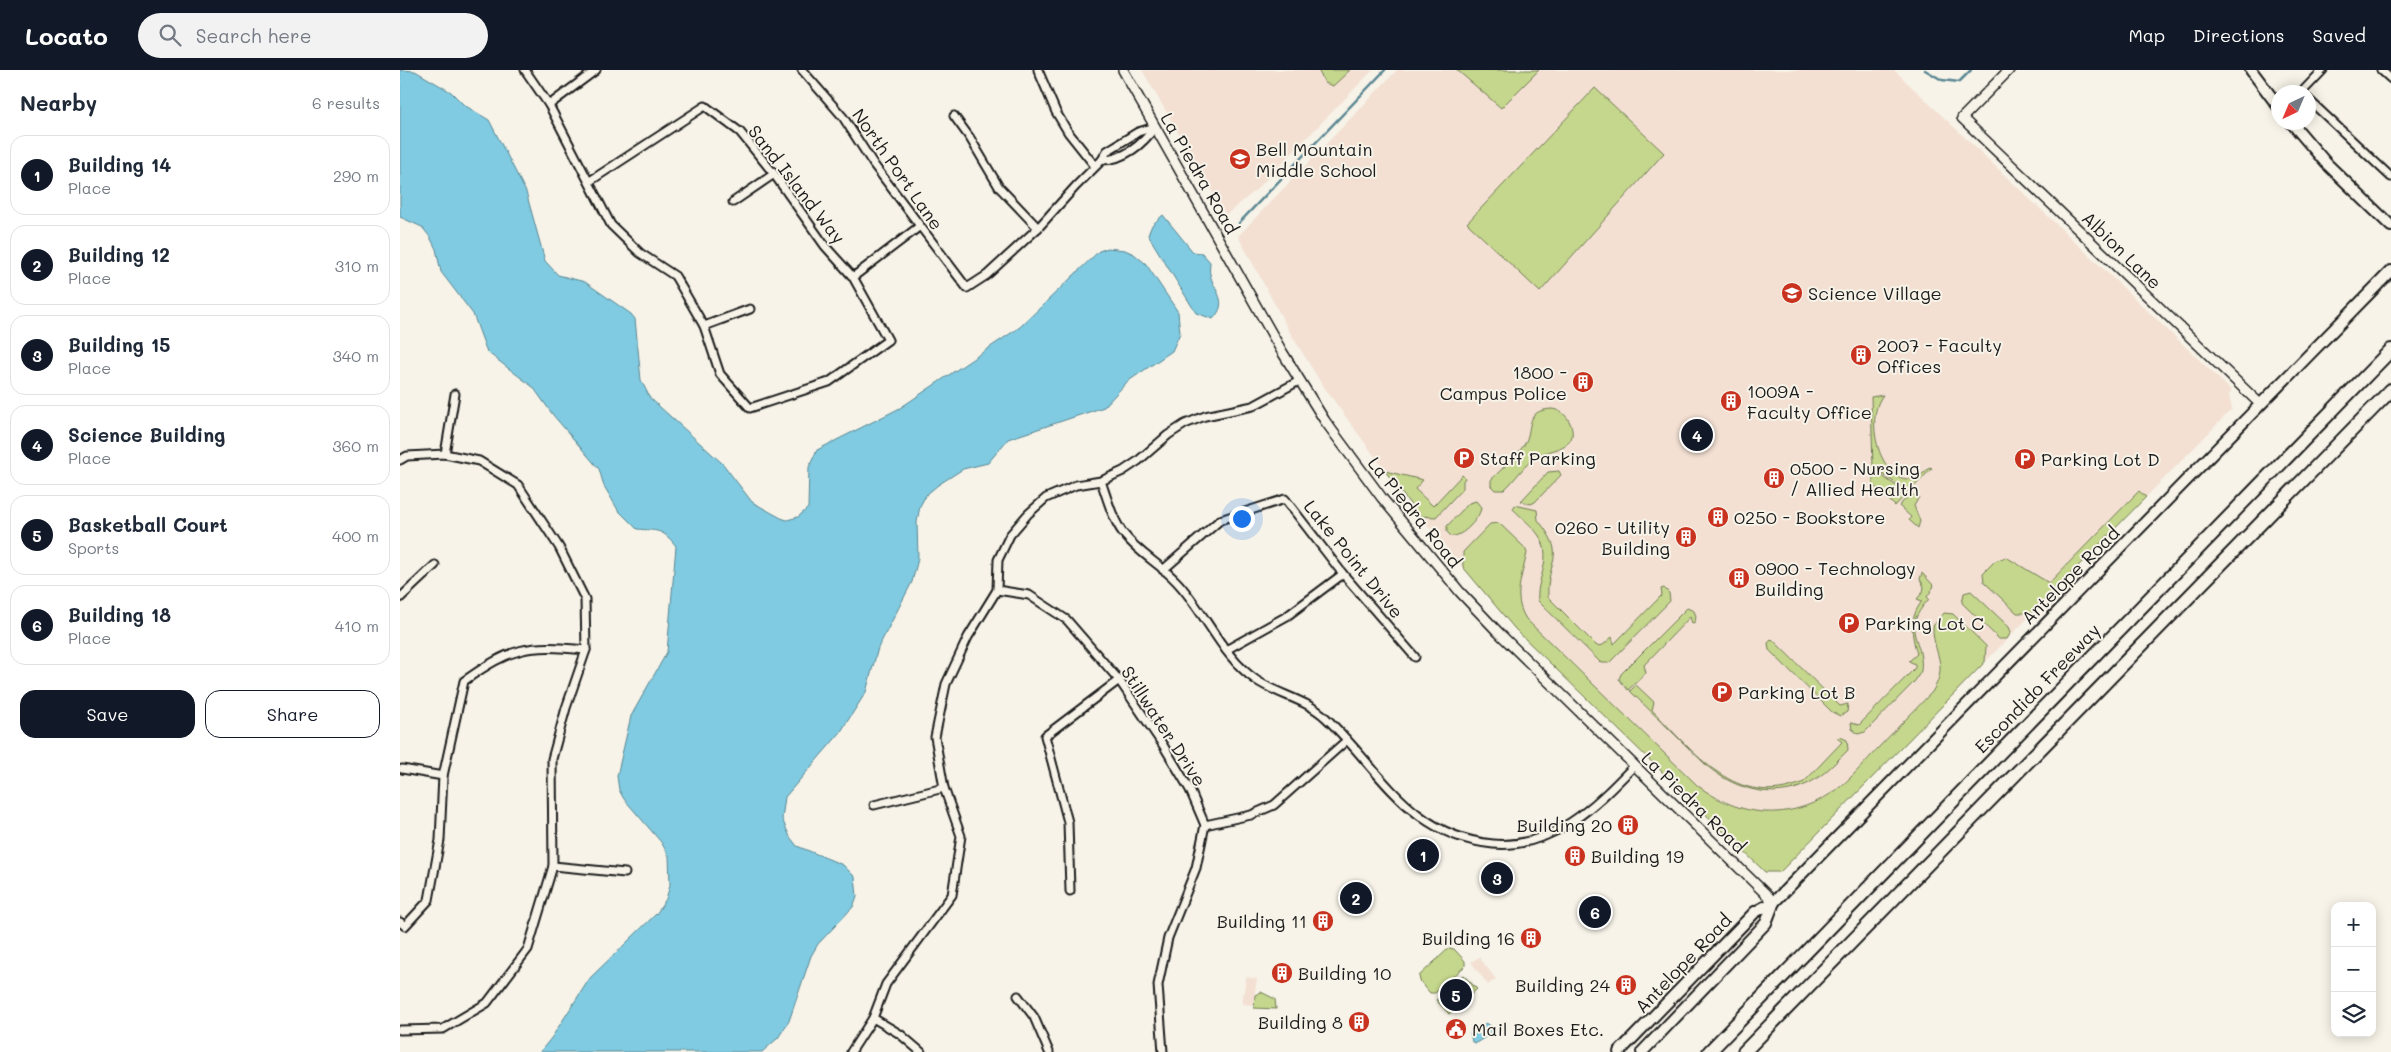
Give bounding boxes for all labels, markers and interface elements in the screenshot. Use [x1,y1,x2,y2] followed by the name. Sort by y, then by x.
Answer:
[138,13,488,58] search box
[25,20,108,51] text: Locato
[156,21,184,49] icon: search
[196,23,311,48] text: Search here
[2128,23,2165,47] text: Map
[2193,23,2285,47] text: Directions
[2313,23,2366,47] text: Saved
[2271,85,2316,130] north arrow
[20,89,97,116] text: Nearby
[312,92,380,113] text: 6 results
[847,104,949,234] street label: North Port Lane
[1156,108,1244,238] street label: La Piedra Road
[743,120,851,248] street label: Sand Island Way
[1256,137,1377,182] place label: Bell Mountain Middle School
[1228,147,1252,171] school or university icon: Bell Mountain Middle School
[68,152,171,177] text: Building 14
[33,165,41,186] text: 1
[333,165,379,186] text: 290 m
[68,177,111,198] text: Place
[2077,206,2167,294] street label: Albion Lane
[68,242,170,267] text: Building 12
[33,255,41,276] text: 2
[335,255,379,276] text: 310 m
[68,267,111,288] text: Place
[1780,281,1804,305] school or university icon: Science Village
[1808,281,1942,305] place label: Science Village
[68,332,170,357] text: Building 15
[1877,333,2002,378] place label: 2007 - Faculty Offices
[1849,343,1873,367] building icon: 2007 - Faculty Offices
[32,345,42,366] text: 3
[332,345,379,366] text: 340 m
[68,357,111,378] text: Place
[1440,360,1567,405] place label: 1800 - Campus Police
[1571,370,1595,394] building icon: 1800 - Campus Police
[1747,379,1872,424] place label: 1009A - Faculty Office
[1719,389,1743,413] building icon: 1009A - Faculty Office
[1681,416,1713,454] pin: 4
[68,422,225,447] text: Science Building
[32,435,42,456] text: 4
[332,435,379,456] text: 360 m
[1452,446,1476,470] parking icon: Staff Parking
[1480,446,1596,470] place label: Staff Parking
[68,447,111,468] text: Place
[2013,447,2037,471] parking icon: Parking Lot D
[2041,447,2160,471] place label: Parking Lot D
[1363,451,1467,573] street label: La Piedra Road
[1790,456,1920,501] place label: 0500 - Nursing / Allied Health
[1762,466,1786,490] building icon: 0500 - Nursing / Allied Health
[1299,495,1409,623] street label: Lake Point Drive
[1706,505,1730,529] building icon: 0250 - Bookstore
[1734,505,1885,529] place label: 0250 - Bookstore
[1229,506,1255,532] your location
[68,512,228,537] text: Basketball Court
[1555,515,1670,560] place label: 0260 - Utility Building
[2016,521,2124,629] street label: Antelope Road
[32,525,42,546] text: 5
[332,525,379,546] text: 400 m
[1674,525,1698,549] building icon: 0260 - Utility Building
[68,537,119,558] text: Sports
[1755,556,1916,601] place label: 0900 - Technology Building
[1727,566,1751,590] building icon: 0900 - Technology Building
[68,602,171,627] text: Building 18
[1837,611,1861,635] parking icon: Parking Lot C
[1865,611,1984,635] place label: Parking Lot C
[32,615,42,636] text: 6
[335,615,379,636] text: 410 m
[1969,618,2105,758] street label: Escondido Freeway
[68,627,111,648] text: Place
[1116,661,1212,791] street label: Stillwater Drive
[1710,680,1734,704] parking icon: Parking Lot B
[1738,680,1856,704] place label: Parking Lot B
[20,690,195,738] button: Save
[205,690,380,738] button: Share
[1637,746,1751,858] street label: La Piedra Road
[1517,813,1612,837] place label: Building 20
[1616,813,1640,837] building icon: Building 20
[1407,836,1439,874] pin: 1
[1563,844,1587,868] building icon: Building 19
[1591,844,1684,868] place label: Building 19
[1481,859,1513,897] pin: 3
[1340,879,1372,917] pin: 2
[1579,893,1611,931] pin: 6
[2331,902,2376,1037] map controls
[2331,902,2376,947] button: +
[1629,908,1737,1018] street label: Antelope Road
[1217,909,1307,933] place label: Building 11
[1311,909,1335,933] building icon: Building 11
[1422,926,1515,950] place label: Building 16
[1519,926,1543,950] building icon: Building 16
[2331,947,2376,992] button: −
[1270,961,1294,985] building icon: Building 10
[1298,961,1391,985] place label: Building 10
[1515,973,1610,997] place label: Building 24
[1614,973,1638,997] building icon: Building 24
[1440,976,1472,1014] pin: 5
[2331,992,2376,1037] button: layers
[1258,1010,1343,1034] place label: Building 8
[1347,1010,1371,1034] building icon: Building 8
[1444,1017,1468,1041] public building icon: Mail Boxes Etc.
[1472,1017,1604,1041] place label: Mail Boxes Etc.

